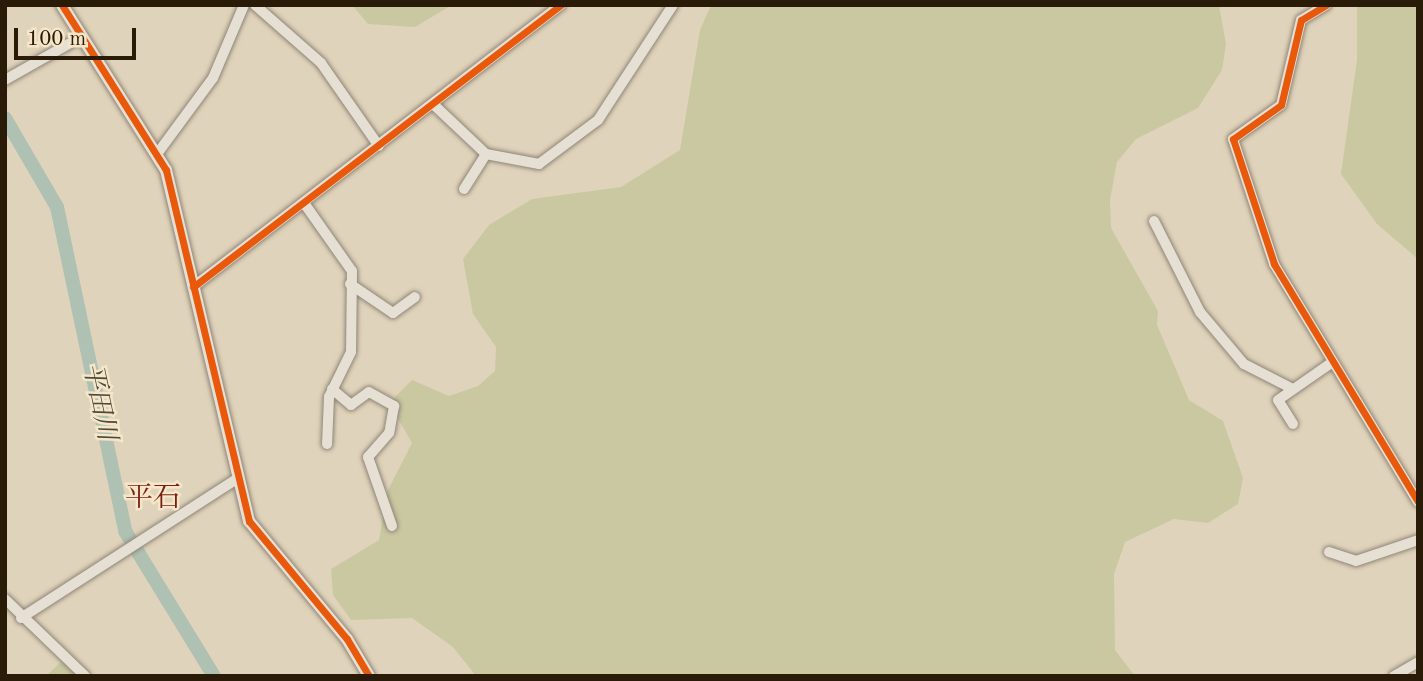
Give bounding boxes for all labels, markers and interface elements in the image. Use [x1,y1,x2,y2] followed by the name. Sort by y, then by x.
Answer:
[18,14,140,58] scale bar
[27,29,86,50] text: 100 m
[75,361,121,443] water label: 平田川
[125,482,181,516] district label: 平石

